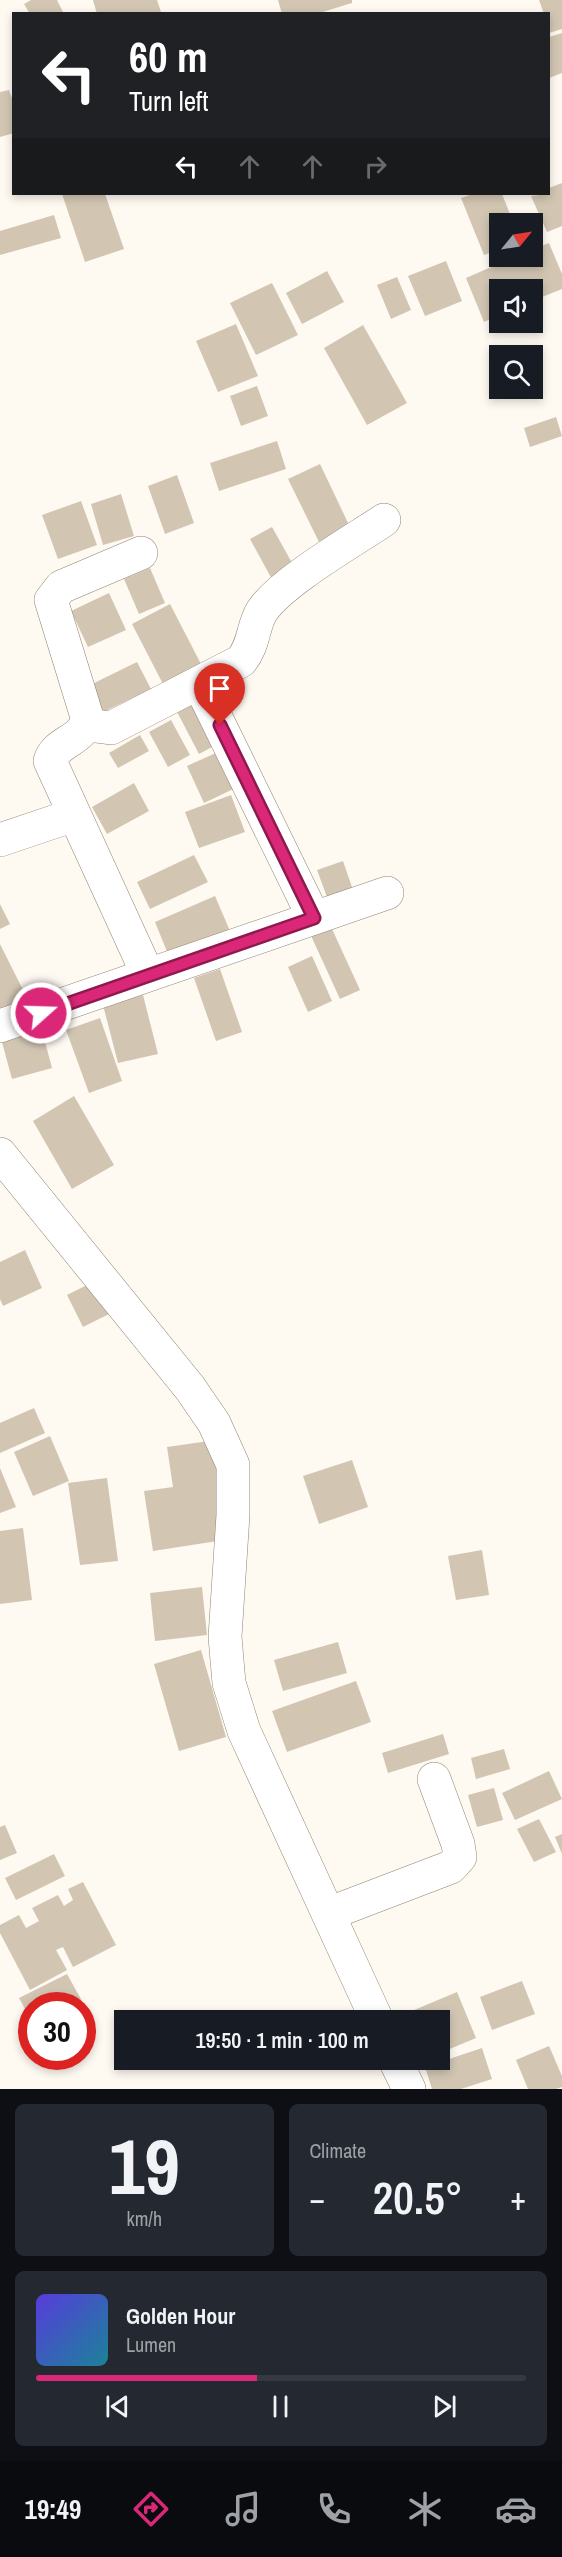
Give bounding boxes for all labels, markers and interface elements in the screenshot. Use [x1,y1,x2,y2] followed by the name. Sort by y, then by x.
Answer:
[129,29,208,85] text: 60 m
[30,36,108,114] icon: left
[129,83,208,119] text: Turn left
[170,150,203,183] icon: left
[233,150,266,183] icon: ahead
[296,150,329,183] icon: ahead
[359,150,392,183] icon: right
[489,213,543,267] north arrow
[489,213,543,399] map controls
[489,279,543,333] button: sound
[489,345,543,399] button: search
[194,663,245,725] pin
[203,672,236,705] icon: arrive
[9,981,73,1045] position arrow
[18,1992,96,2070] speed limit sign: 30
[195,2025,369,2055] text: 19:50 · 1 min · 100 m
[109,2113,180,2218] text: 19
[310,2137,366,2164] text: Climate
[373,2167,463,2228] text: 20.5°
[310,2176,325,2220] text: −
[510,2176,526,2220] text: +
[126,2205,162,2232] text: km/h
[126,2301,235,2331] text: Golden Hour
[126,2331,176,2358] text: Lumen
[101,2390,134,2423] icon: previous
[264,2390,297,2423] icon: pause
[428,2390,461,2423] icon: next
[130,2488,172,2530] icon: directions
[222,2488,264,2530] icon: music
[313,2488,355,2530] icon: phone
[404,2488,446,2530] icon: climate
[495,2488,537,2530] icon: car
[25,2491,81,2527] text: 19:49

